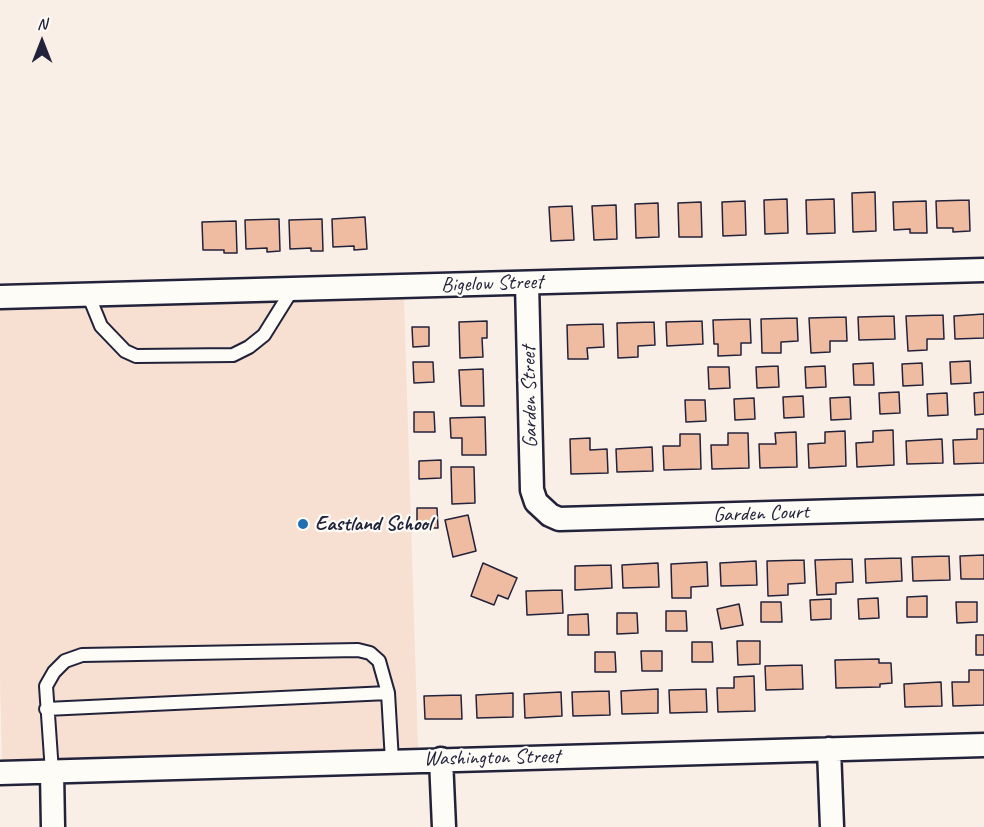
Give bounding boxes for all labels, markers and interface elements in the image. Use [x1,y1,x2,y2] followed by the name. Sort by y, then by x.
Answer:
[12,12,72,72] north arrow
[37,14,47,34] text: N
[441,270,543,298] street label: Bigelow Street
[517,346,543,448] street label: Garden Street
[712,500,810,528] street label: Garden Court
[315,511,432,537] place label: Eastland School
[296,517,310,531] marker: Eastland School
[424,744,560,772] street label: Washington Street

